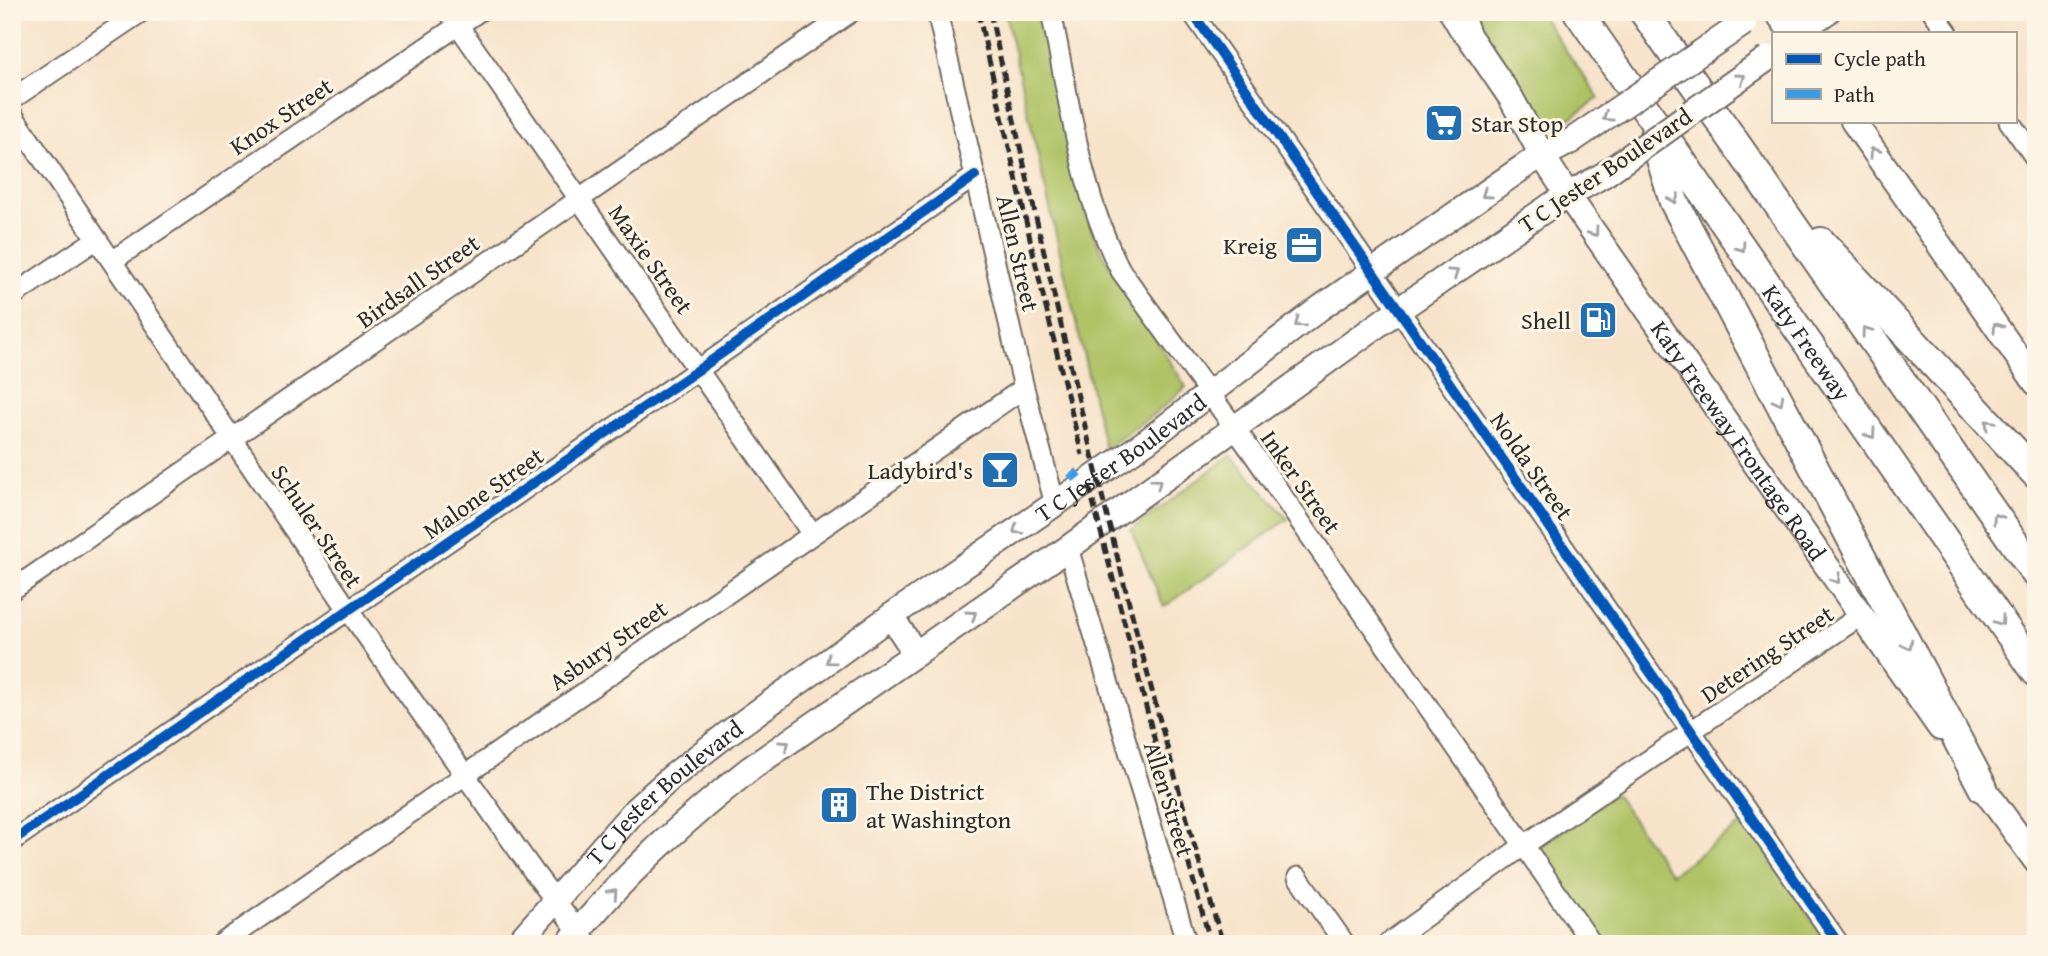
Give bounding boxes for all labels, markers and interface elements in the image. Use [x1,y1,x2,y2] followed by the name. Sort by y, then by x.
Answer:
[1772,32,2016,122] legend
[1834,43,1926,74] text: Cycle path
[222,68,340,163] street label: Knox Street
[1733,74,1746,86] one-way arrow
[1834,79,1875,110] text: Path
[1511,99,1699,241] street label: T C Jester Boulevard
[1423,102,1465,144] supermarket icon: Star Stop
[1471,106,1563,141] place label: Star Stop
[1601,109,1614,122] one-way arrow
[1870,147,1882,160] one-way arrow
[1481,186,1494,198] one-way arrow
[988,191,1049,315] street label: Allen Street
[1666,192,1680,204] one-way arrow
[600,197,702,322] street label: Maxie Street
[1283,224,1325,266] office icon: Kreig
[1586,224,1598,237] one-way arrow
[349,225,487,336] street label: Birdsall Street
[1223,228,1277,263] place label: Kreig
[1733,239,1745,252] one-way arrow
[1446,269,1459,281] one-way arrow
[1754,277,1860,408] street label: Katy Freeway
[1577,299,1619,341] fuel station icon: Shell
[1521,303,1571,338] place label: Shell
[1643,313,1835,568] street label: Katy Freeway Frontage Road
[1294,315,1307,327] one-way arrow
[1993,322,2005,335] one-way arrow
[1862,326,1874,339] one-way arrow
[1028,384,1213,530] street label: T C Jester Boulevard
[1771,393,1784,406] one-way arrow
[1482,405,1582,528] street label: Nolda Street
[1985,419,1998,432] one-way arrow
[1252,423,1350,542] street label: Inker Street
[1863,426,1875,439] one-way arrow
[415,438,551,548] street label: Malone Street
[979,449,1021,491] bar icon: Ladybird's
[868,453,973,488] place label: Ladybird's
[263,457,372,595] street label: Schuler Street
[1149,479,1162,491] one-way arrow
[1993,513,2005,526] one-way arrow
[1012,522,1025,534] one-way arrow
[1827,571,1840,584] one-way arrow
[542,591,675,699] street label: Asbury Street
[1694,596,1841,711] street label: Detering Street
[964,611,977,623] one-way arrow
[1992,613,2004,626] one-way arrow
[1899,638,1913,650] one-way arrow
[825,651,838,664] one-way arrow
[577,711,750,873] street label: T C Jester Boulevard
[1135,737,1203,861] street label: Allen Street
[777,741,790,753] one-way arrow
[866,774,1012,837] place label: The District at Washington
[818,784,860,826] building icon: The District at Washington
[605,888,617,901] one-way arrow

